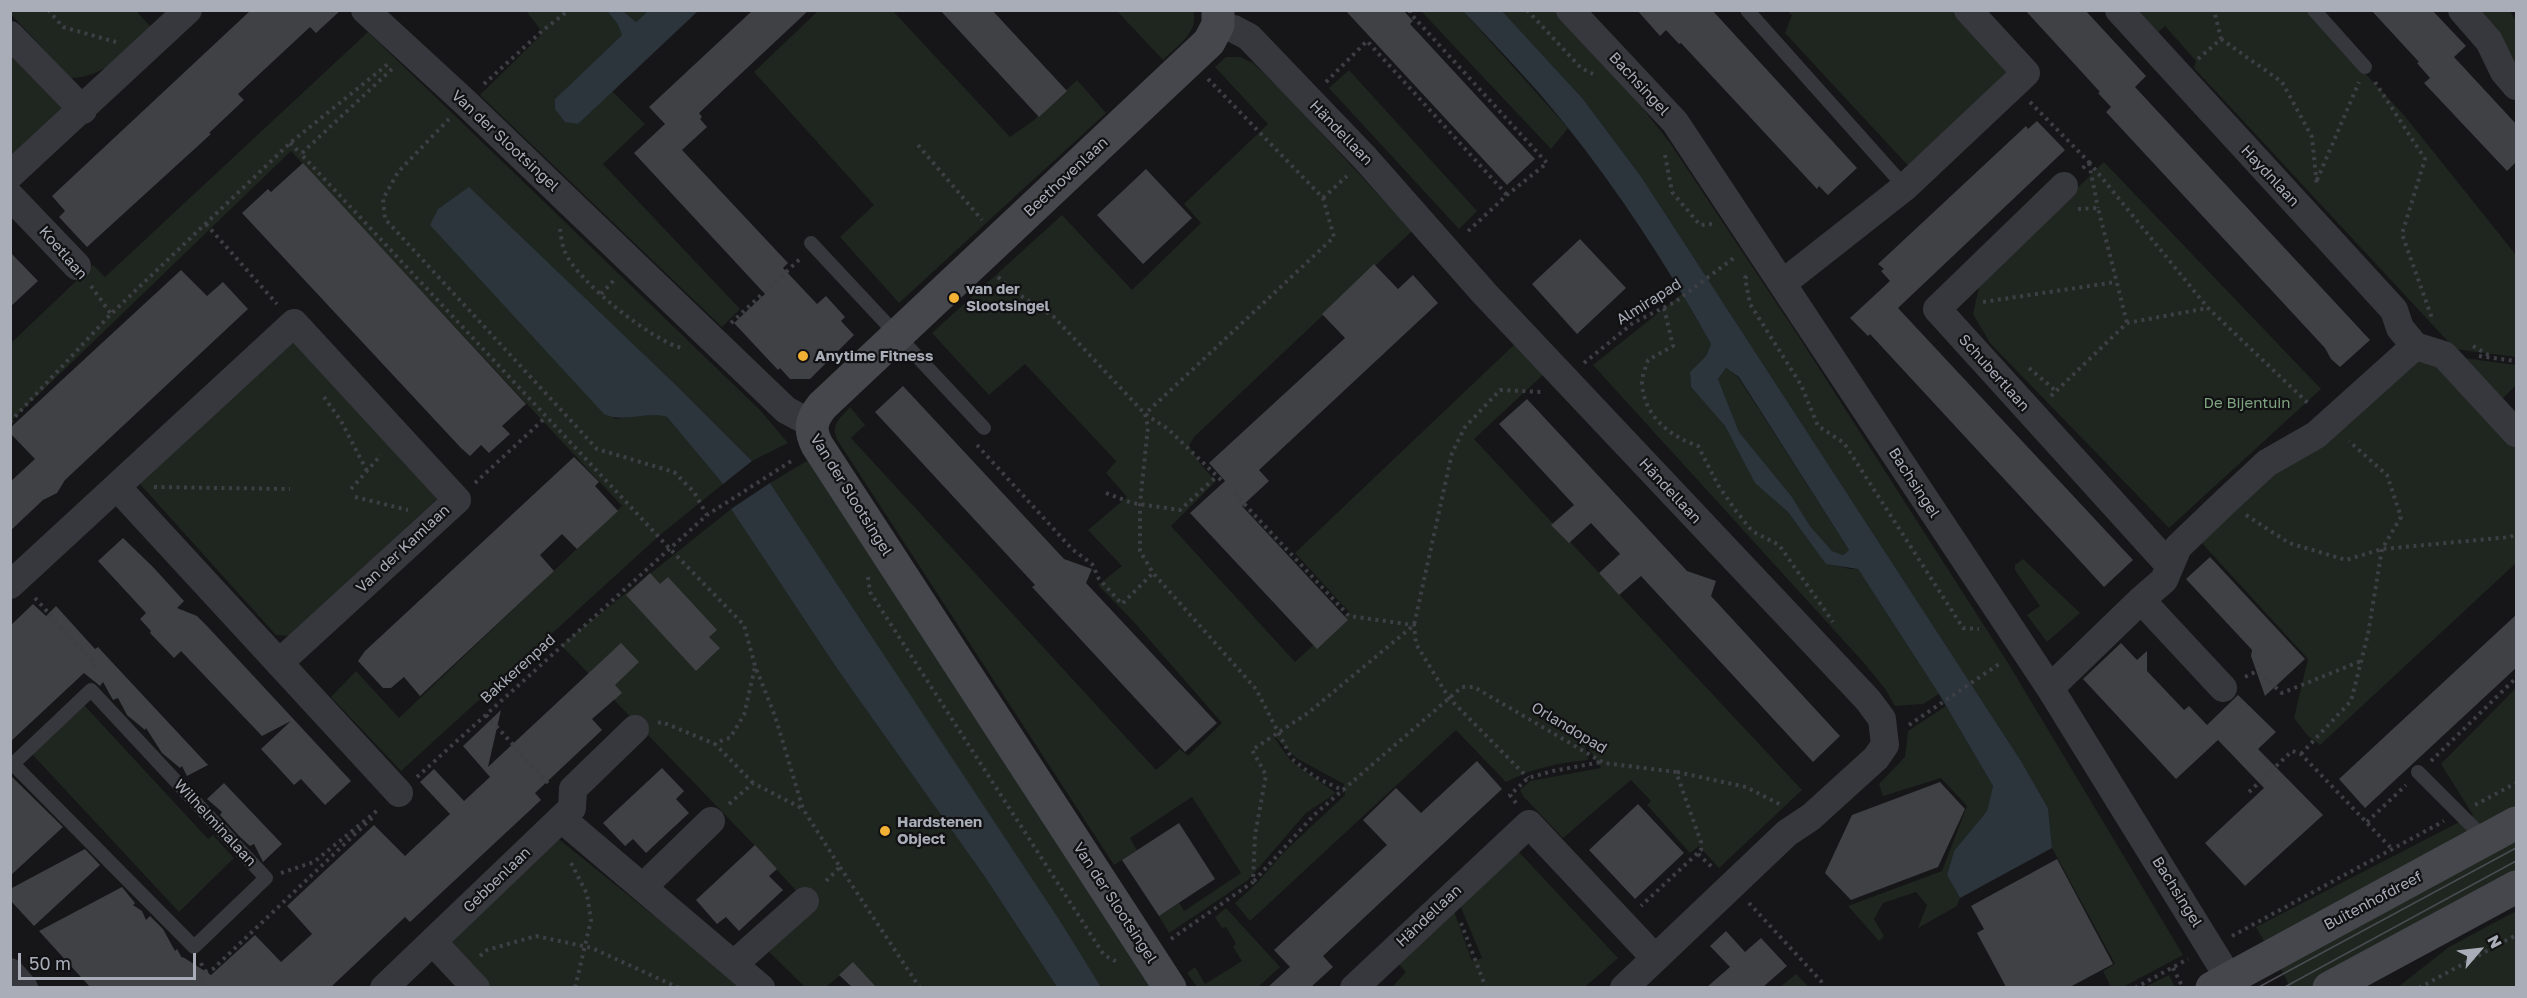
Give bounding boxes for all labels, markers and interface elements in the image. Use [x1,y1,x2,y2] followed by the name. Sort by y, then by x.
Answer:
[1605,49,1673,119] street label: Bachsingel
[448,87,562,195] street label: Van der Slootsingel
[1306,97,1376,169] street label: Händellaan
[1020,133,1112,221] street label: Beethovenlaan
[2237,142,2303,210] street label: Haydnlaan
[35,223,91,283] street label: Koetlaan
[1613,275,1685,329] street label: Almirapad
[966,280,1050,315] place label: van der Slootsingel
[947,291,961,305] marker: van der Slootsingel
[1955,331,2033,415] street label: Schubertlaan
[815,347,933,365] place label: Anytime Fitness
[796,349,810,363] marker: Anytime Fitness
[2203,394,2291,412] park label: De Bijentuin
[806,431,896,559] street label: Van der Slootsingel
[1885,445,1943,521] street label: Bachsingel
[1635,455,1705,527] street label: Händellaan
[353,501,453,597] street label: Van der Kamlaan
[477,631,559,707] street label: Bakkerenpad
[1528,698,1610,758] street label: Orlandopad
[170,776,260,870] street label: Wilhelminalaan
[897,813,982,848] place label: Hardstenen Object
[878,824,892,838] marker: Hardstenen Object
[1069,839,1161,967] street label: Van der Slootsingel
[460,843,534,917] street label: Gebbenlaan
[2148,853,2206,931] street label: Bachsingel
[2321,868,2425,934] street label: Buitenhofdreef
[1393,881,1465,951] street label: Händellaan
[2449,920,2509,980] north arrow
[2483,931,2507,952] text: N
[21,941,200,979] scale bar
[29,952,71,974] text: 50 m

